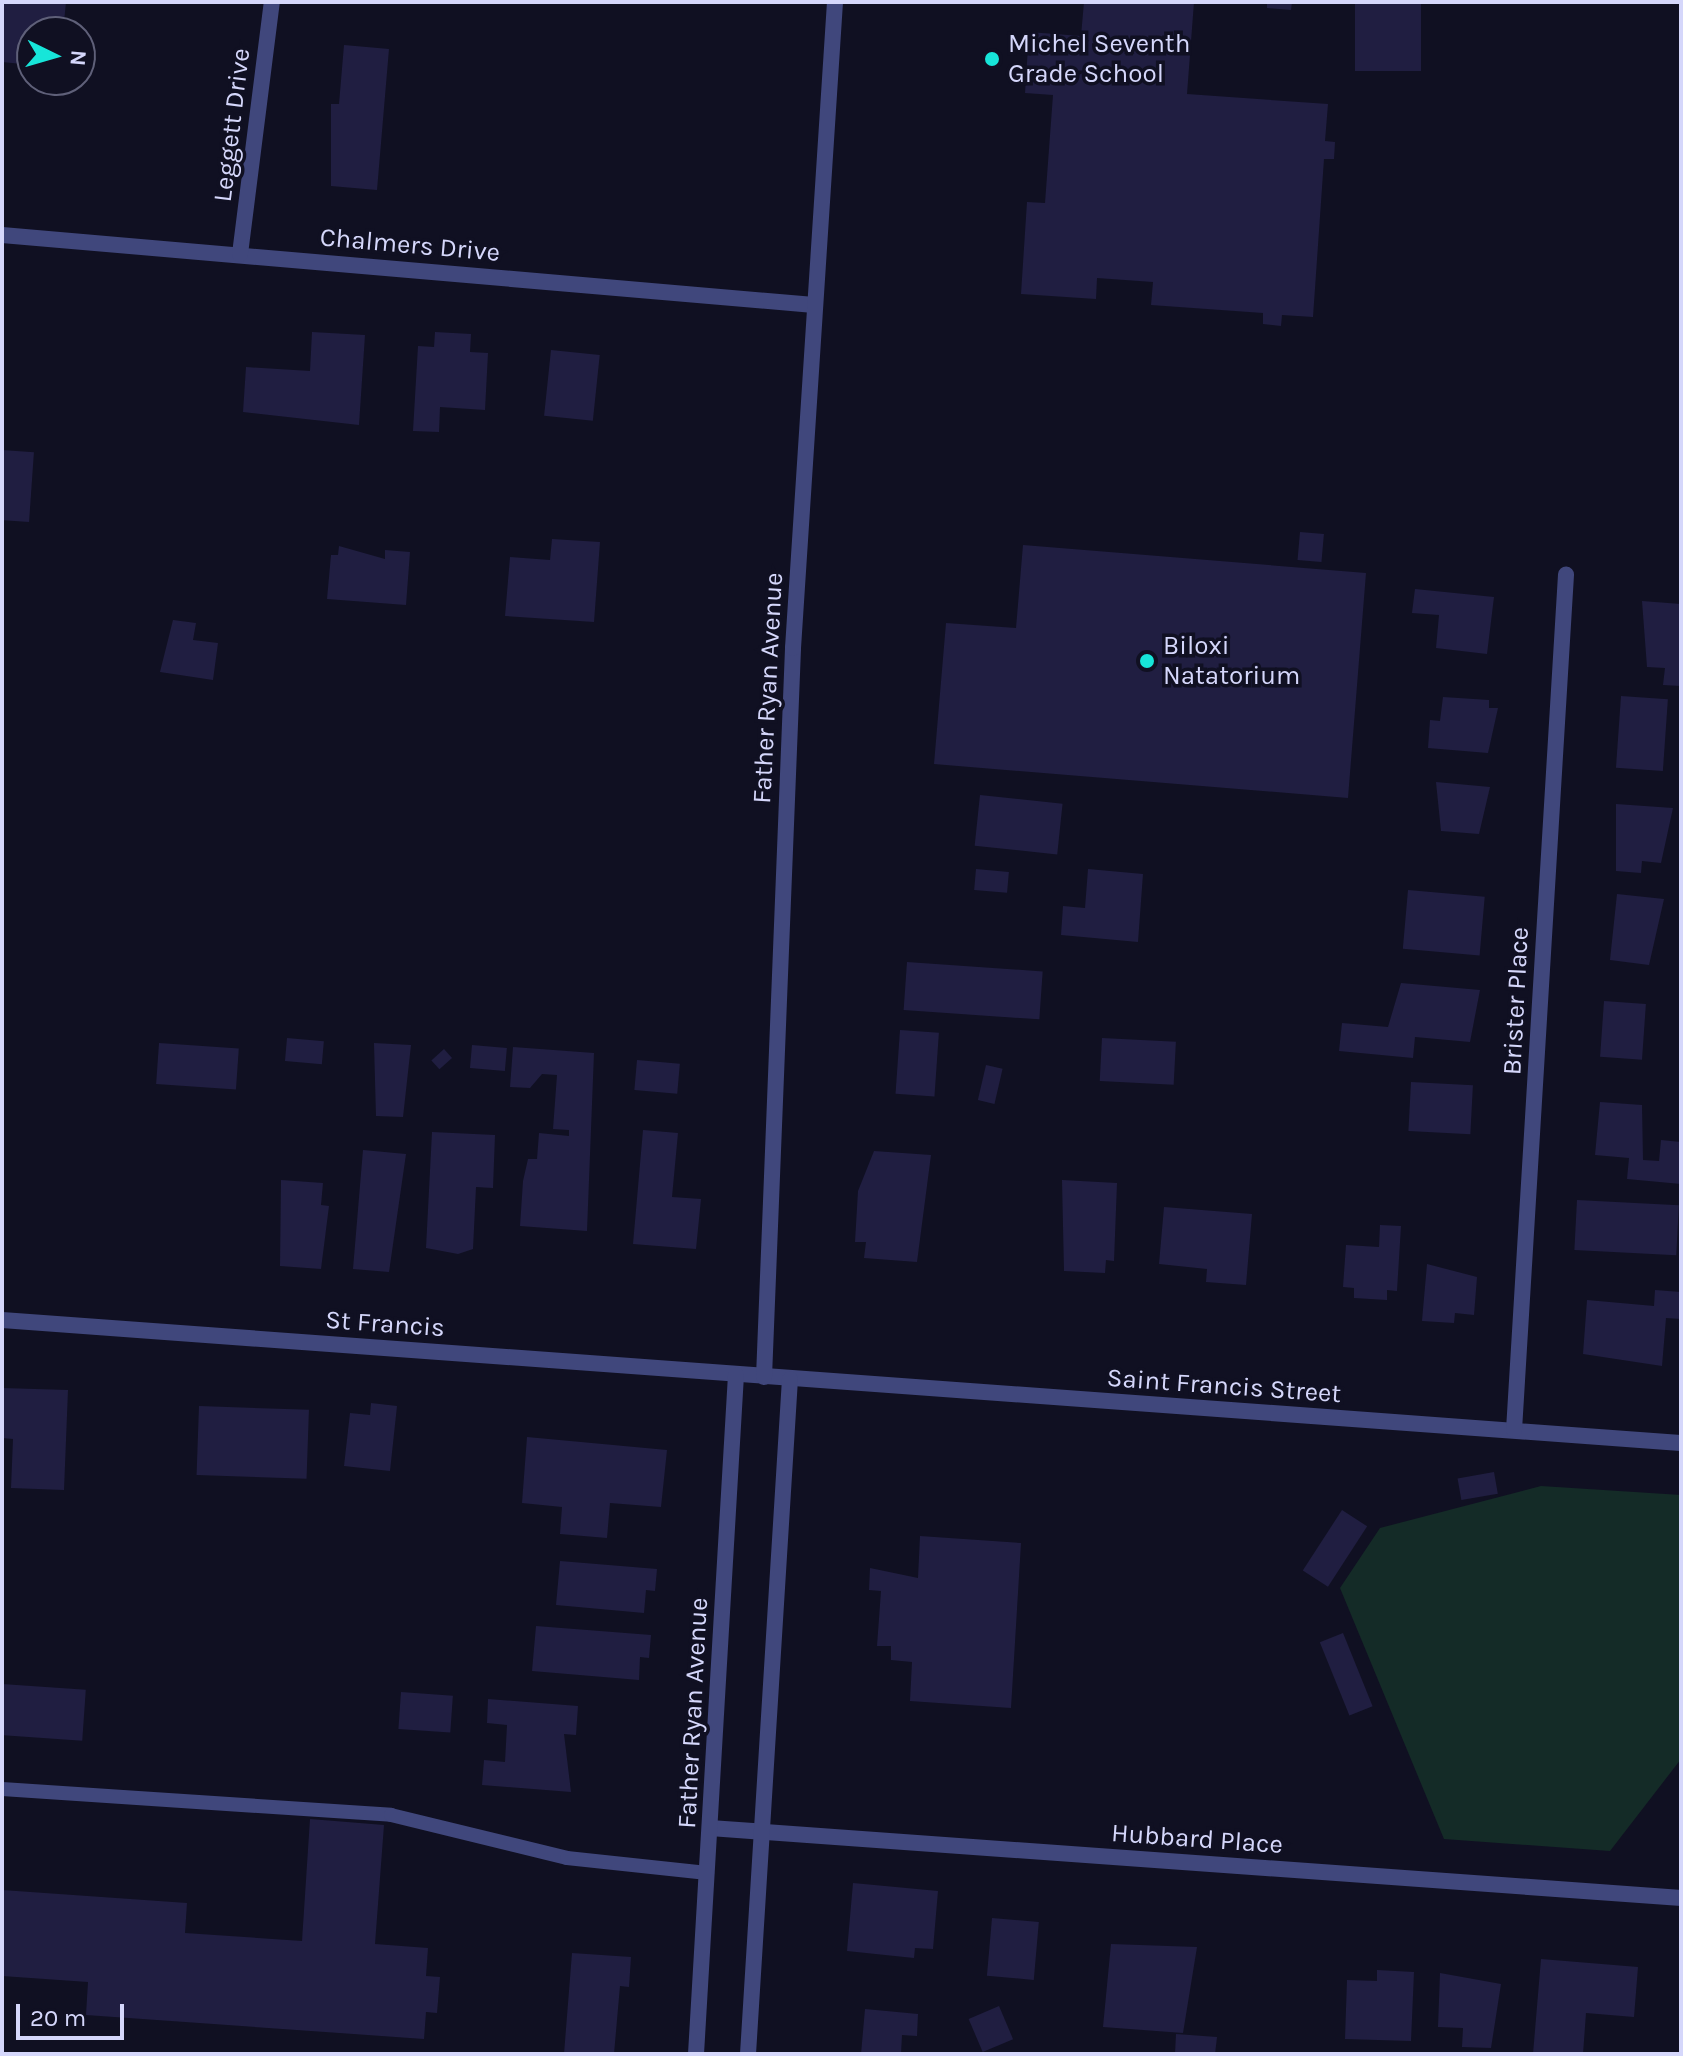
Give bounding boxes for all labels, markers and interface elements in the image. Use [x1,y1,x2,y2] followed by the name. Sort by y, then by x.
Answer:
[16,16,96,96] north arrow
[1008,28,1190,90] place label: Michel Seventh Grade School
[207,46,257,204] street label: Leggett Drive
[64,49,92,67] text: N
[983,50,1001,68] marker: Michel Seventh Grade School
[319,222,501,268] street label: Chalmers Drive
[746,572,790,804] street label: Father Ryan Avenue
[1163,630,1300,692] place label: Biloxi Natatorium
[1138,652,1156,670] marker: Biloxi Natatorium
[1497,926,1535,1076] street label: Brister Place
[324,1304,446,1344] street label: St Francis
[1106,1362,1342,1410] street label: Saint Francis Street
[671,1597,715,1829] street label: Father Ryan Avenue
[1110,1817,1284,1861] street label: Hubbard Place
[20,1988,128,2038] scale bar
[30,2004,86,2032] text: 20 m

